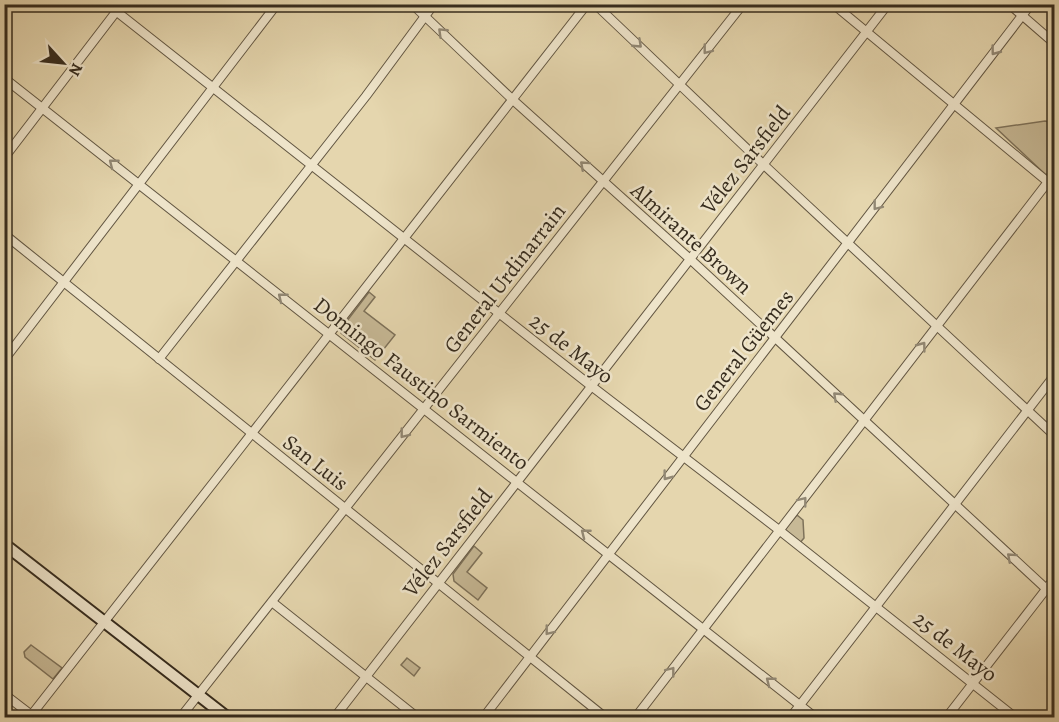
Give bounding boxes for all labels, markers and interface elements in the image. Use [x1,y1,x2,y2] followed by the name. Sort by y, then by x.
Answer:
[438,28,448,39] one-way arrow
[33,33,93,93] north arrow
[631,37,642,48] one-way arrow
[703,44,714,55] one-way arrow
[992,44,1003,55] one-way arrow
[63,59,88,80] text: N
[693,99,798,221] street label: Vélez Sarsfield
[108,159,119,170] one-way arrow
[581,161,591,172] one-way arrow
[623,176,758,301] street label: Almirante Brown
[437,198,573,360] street label: General Urdinarrain
[873,199,884,210] one-way arrow
[687,283,801,418] street label: General Güemes
[307,290,535,478] street label: Domingo Faustino Sarmiento
[278,293,289,304] one-way arrow
[523,307,620,391] street label: 25 de Mayo
[914,342,925,353] one-way arrow
[833,392,844,403] one-way arrow
[276,428,355,498] street label: San Luis
[401,428,412,439] one-way arrow
[664,470,675,481] one-way arrow
[395,482,500,604] street label: Vélez Sarsfield
[795,496,806,507] one-way arrow
[580,530,591,541] one-way arrow
[1007,553,1018,564] one-way arrow
[907,605,1004,689] street label: 25 de Mayo
[546,625,557,636] one-way arrow
[663,667,674,678] one-way arrow
[766,678,777,689] one-way arrow

